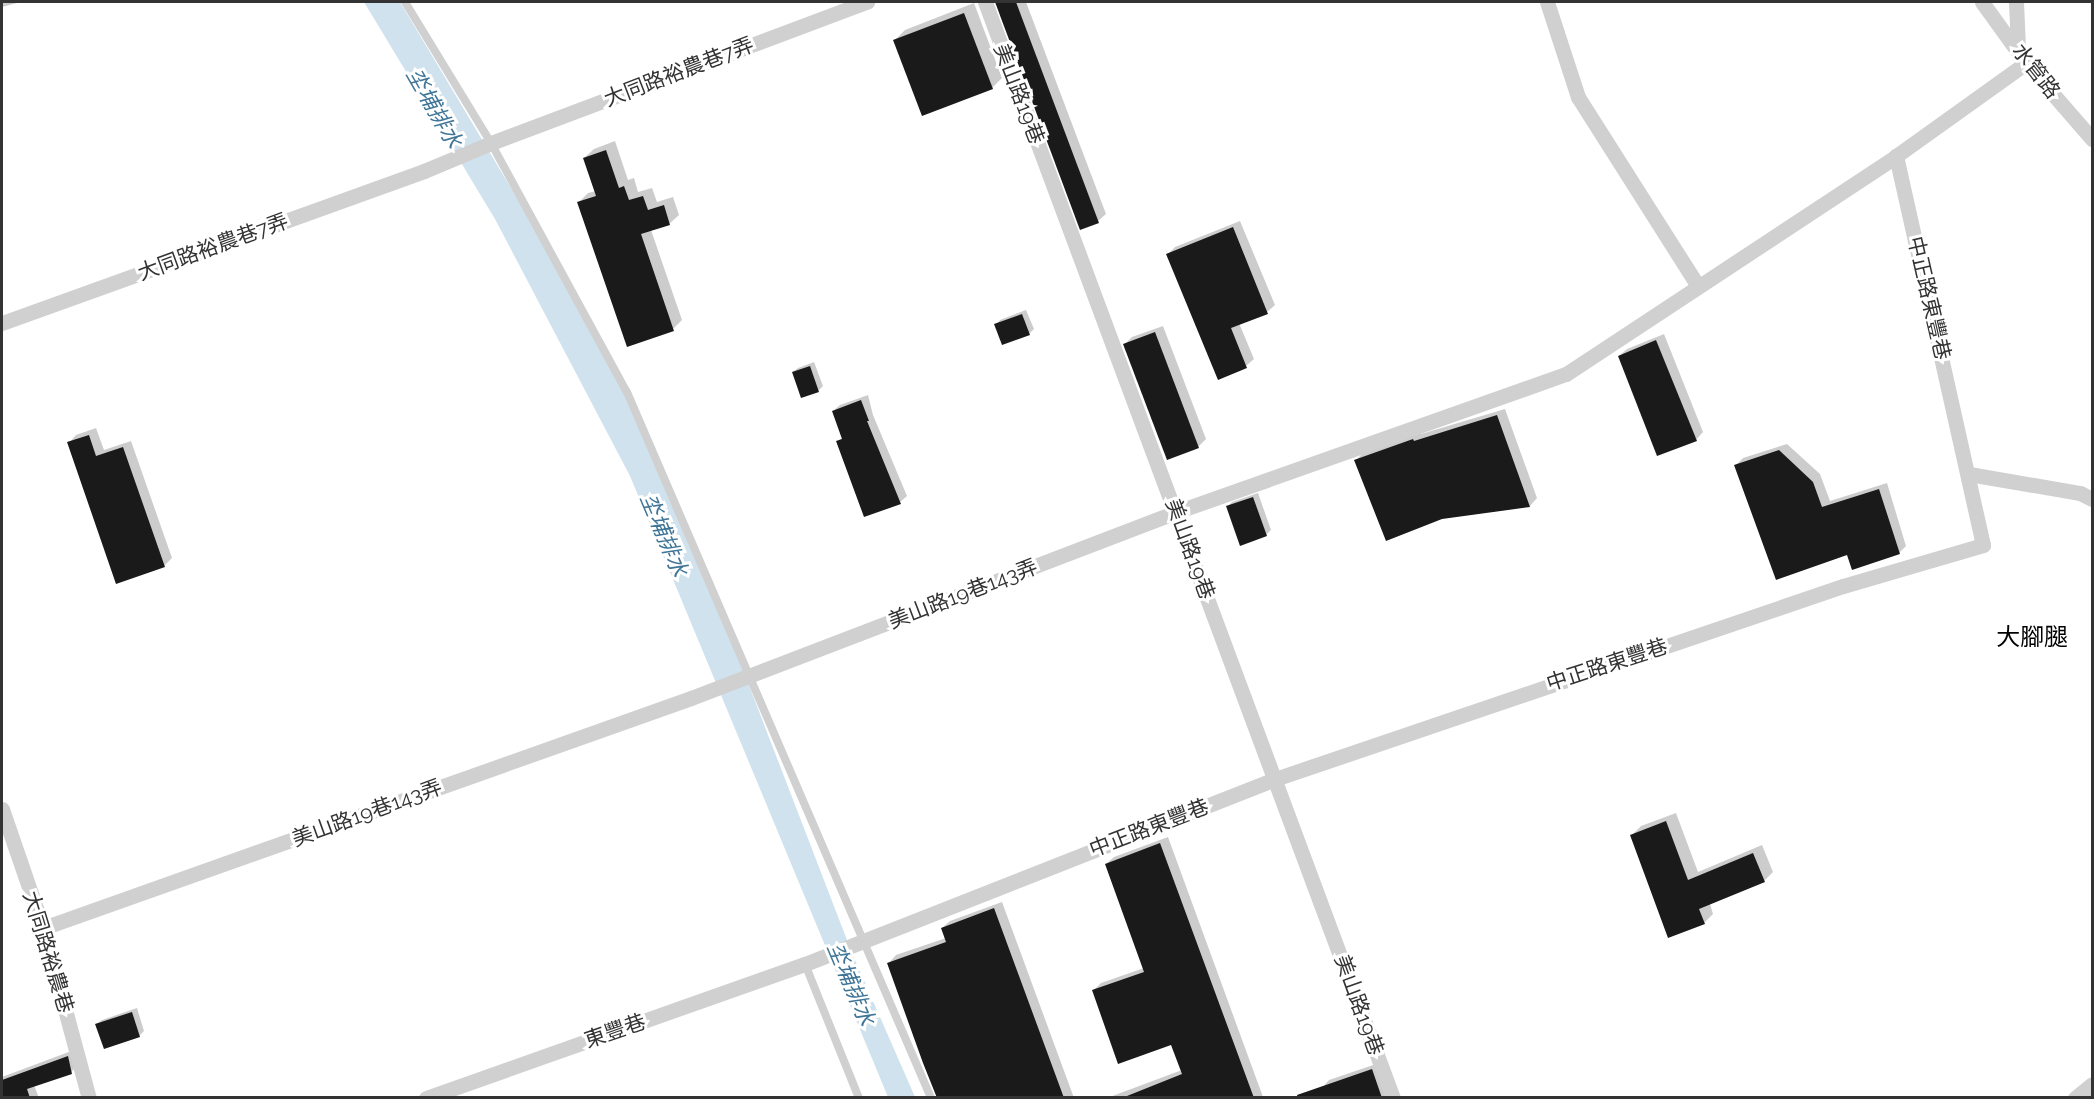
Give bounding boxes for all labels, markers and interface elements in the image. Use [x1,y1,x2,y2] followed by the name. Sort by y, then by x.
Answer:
[601,32,757,112] street label: 大同路裕農巷7弄
[2007,38,2065,104] street label: 水管路
[988,40,1050,148] street label: 美山路19巷
[401,63,467,153] water label: 坔埔排水
[134,208,292,286] street label: 大同路裕農巷7弄
[1903,234,1955,362] street label: 中正路東豐巷
[635,489,693,581] water label: 坔埔排水
[1160,495,1220,603] street label: 美山路19巷
[885,554,1041,634] street label: 美山路19巷143弄
[1996,623,2068,651] district label: 大腳腿
[1543,634,1671,696] street label: 中正路東豐巷
[288,774,446,852] street label: 美山路19巷143弄
[1086,794,1212,862] street label: 中正路東豐巷
[18,888,78,1016] street label: 大同路裕農巷
[822,938,880,1030] water label: 坔埔排水
[1329,951,1389,1059] street label: 美山路19巷
[581,1009,649,1053] street label: 東豐巷

